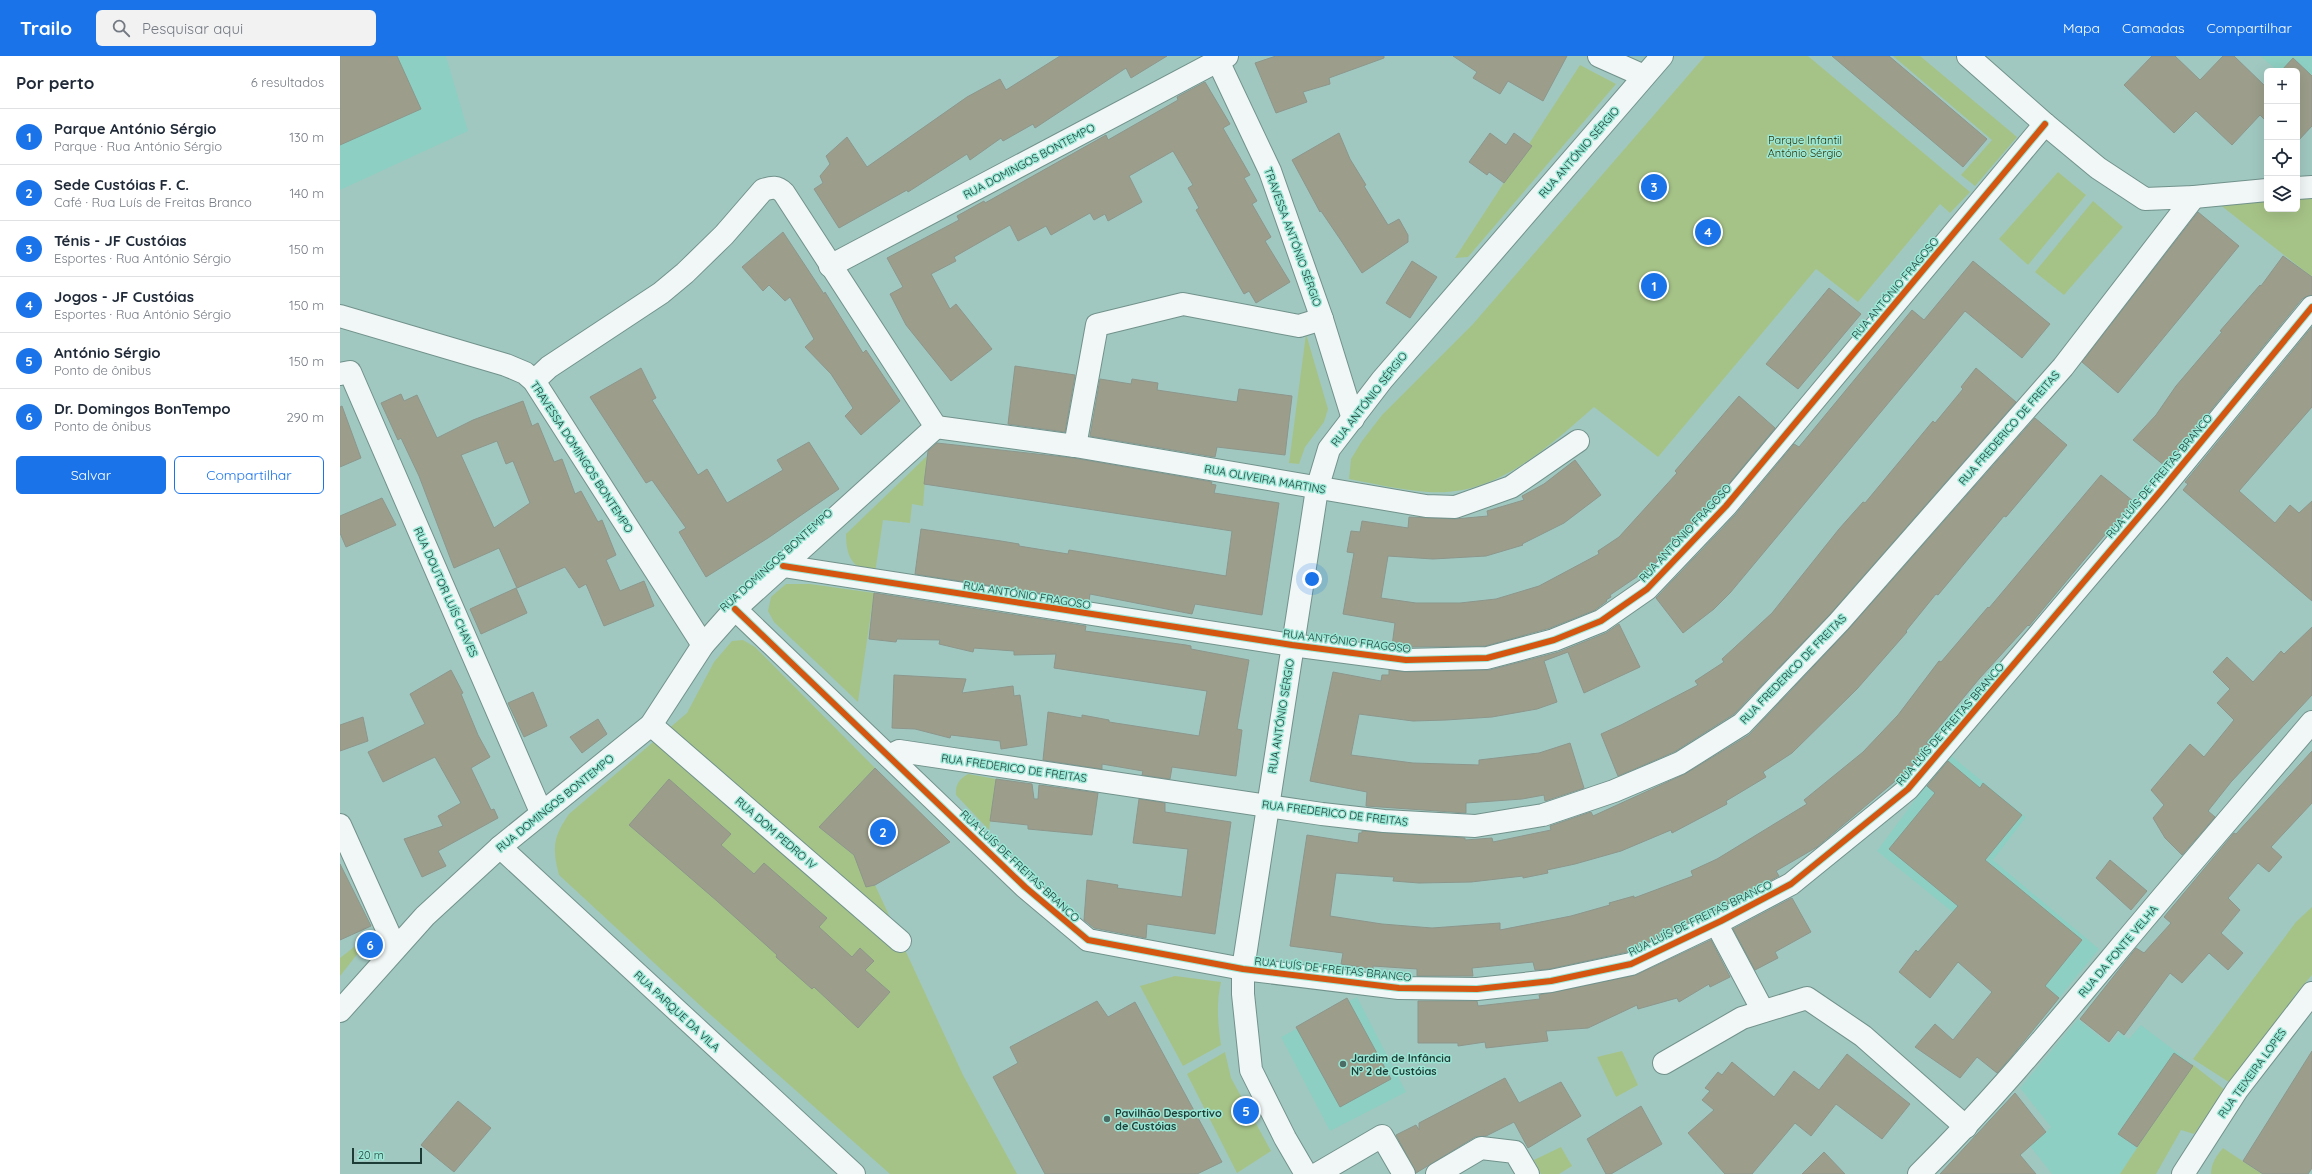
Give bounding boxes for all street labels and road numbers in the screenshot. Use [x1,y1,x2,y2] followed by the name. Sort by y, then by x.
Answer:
[1536,104,1622,200] street label: RUA ANTÓNIO SÉRGIO
[961,120,1097,202] street label: RUA DOMINGOS BONTEMPO
[1261,166,1325,308] street label: TRAVESSA ANTÓNIO SÉRGIO
[1848,234,1942,342] street label: RUA ANTÓNIO FRAGOSO
[1328,349,1410,449] street label: RUA ANTÓNIO SÉRGIO
[1955,368,2063,488] street label: RUA FREDERICO DE FREITAS
[528,378,636,536] street label: TRAVESSA DOMINGOS BONTEMPO
[2103,411,2215,541] street label: RUA LUÍS DE FREITAS BRANCO
[1203,461,1327,497] street label: RUA OLIVEIRA MARTINS
[1636,481,1734,585] street label: RUA ANTÓNIO FRAGOSO
[717,506,835,614] street label: RUA DOMINGOS BONTEMPO
[411,525,481,659] street label: RUA DOUTOR LUÍS CHAVES
[962,578,1092,612] street label: RUA ANTÓNIO FRAGOSO
[1737,611,1849,727] street label: RUA FREDERICO DE FREITAS
[1282,626,1412,656] street label: RUA ANTÓNIO FRAGOSO
[1265,658,1297,774] street label: RUA ANTÓNIO SÉRGIO
[1893,660,2007,788] street label: RUA LUÍS DE FREITAS BRANCO
[493,751,617,855] street label: RUA DOMINGOS BONTEMPO
[940,751,1088,785] street label: RUA FREDERICO DE FREITAS
[733,794,819,872] street label: RUA DOM PEDRO IV
[1261,797,1409,829] street label: RUA FREDERICO DE FREITAS
[957,807,1083,925] street label: RUA LUÍS DE FREITAS BRANCO
[1626,877,1774,959] street label: RUA LUÍS DE FREITAS BRANCO
[2075,902,2161,1000] street label: RUA DA FONTE VELHA
[1254,954,1412,984] street label: RUA LUÍS DE FREITAS BRANCO
[631,968,723,1054] street label: RUA PARQUE DA VILA
[2215,1026,2289,1120] street label: RUA TEIXEIRA LOPES

